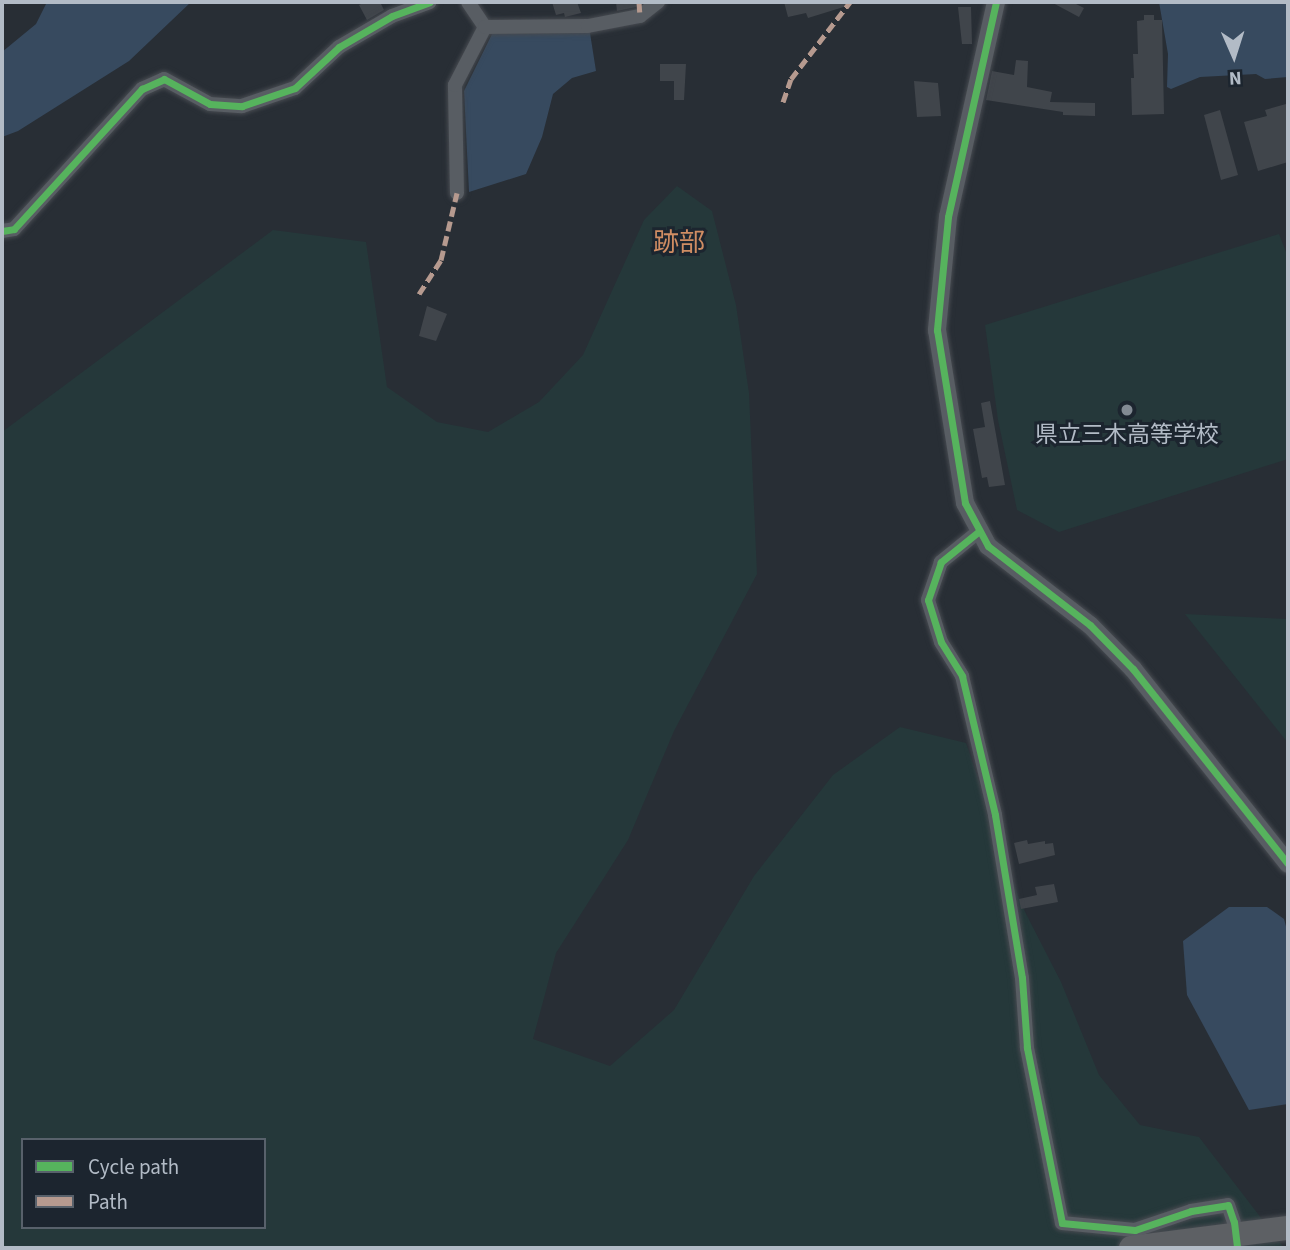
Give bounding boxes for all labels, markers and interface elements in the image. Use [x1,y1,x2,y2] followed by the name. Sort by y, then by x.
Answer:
[1199,21,1269,91] north arrow
[1228,64,1242,91] text: N
[653,227,705,259] district label: 跡部
[1119,402,1135,418] marker: 県立三木高等学校
[1035,421,1219,449] place label: 県立三木高等学校
[21,1138,266,1229] legend
[88,1152,179,1182] text: Cycle path
[88,1187,128,1217] text: Path

